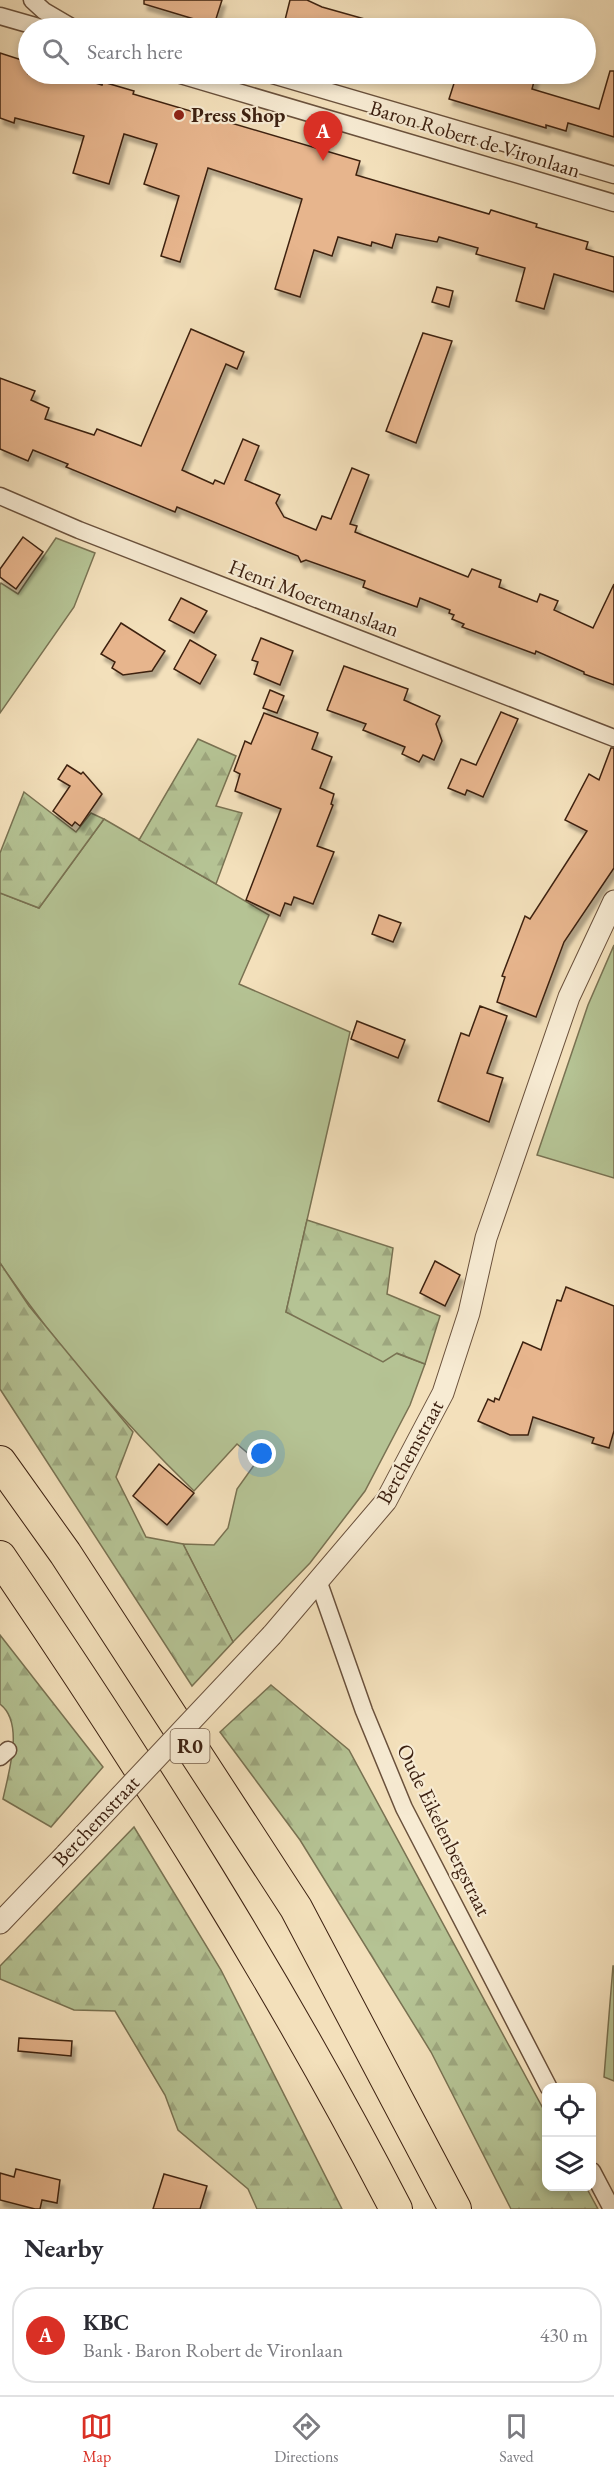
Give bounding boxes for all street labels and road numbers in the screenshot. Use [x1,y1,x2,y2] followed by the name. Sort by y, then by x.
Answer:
[367,94,584,183] street label: Baron Robert de Vironlaan
[225,553,403,642] street label: Henri Moeremanslaan
[370,1394,449,1509] street label: Berchemstraat
[170,1729,210,1763] road number: R0
[391,1739,498,1921] street label: Oude Eikelenbergstraat
[46,1769,145,1872] street label: Berchemstraat

